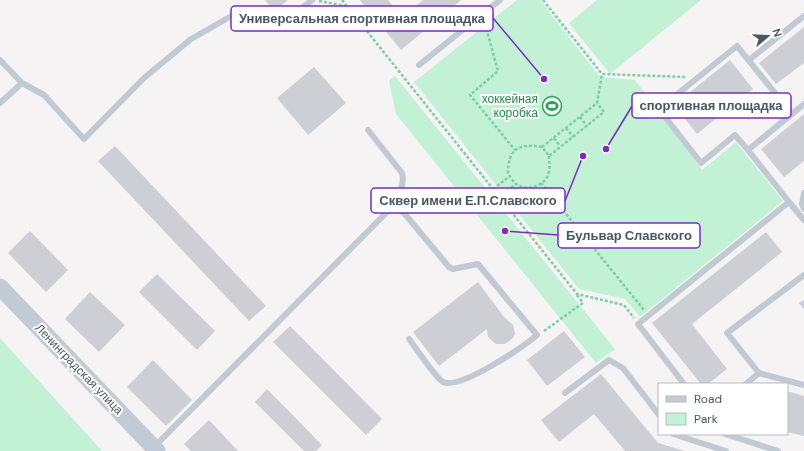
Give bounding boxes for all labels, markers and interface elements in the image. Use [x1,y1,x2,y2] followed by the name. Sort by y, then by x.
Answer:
[231,6,493,31] callout: Универсальная спортивная площадка
[239,10,486,27] text: Универсальная спортивная площадка
[748,16,788,56] north arrow
[770,27,785,39] text: N
[482,91,538,121] place label: хоккейная коробка
[632,93,791,118] callout: спортивная площадка
[541,95,563,117] sports icon: хоккейная коробка
[639,97,783,114] text: спортивная площадка
[371,188,565,213] callout: Сквер имени Е.П.Славского
[379,192,557,209] text: Сквер имени Е.П.Славского
[558,223,700,248] callout: Бульвар Славского
[566,227,692,244] text: Бульвар Славского
[32,320,127,418] street label: Ленинградская улица
[658,383,788,435] legend
[694,391,722,407] text: Road
[694,411,718,427] text: Park

